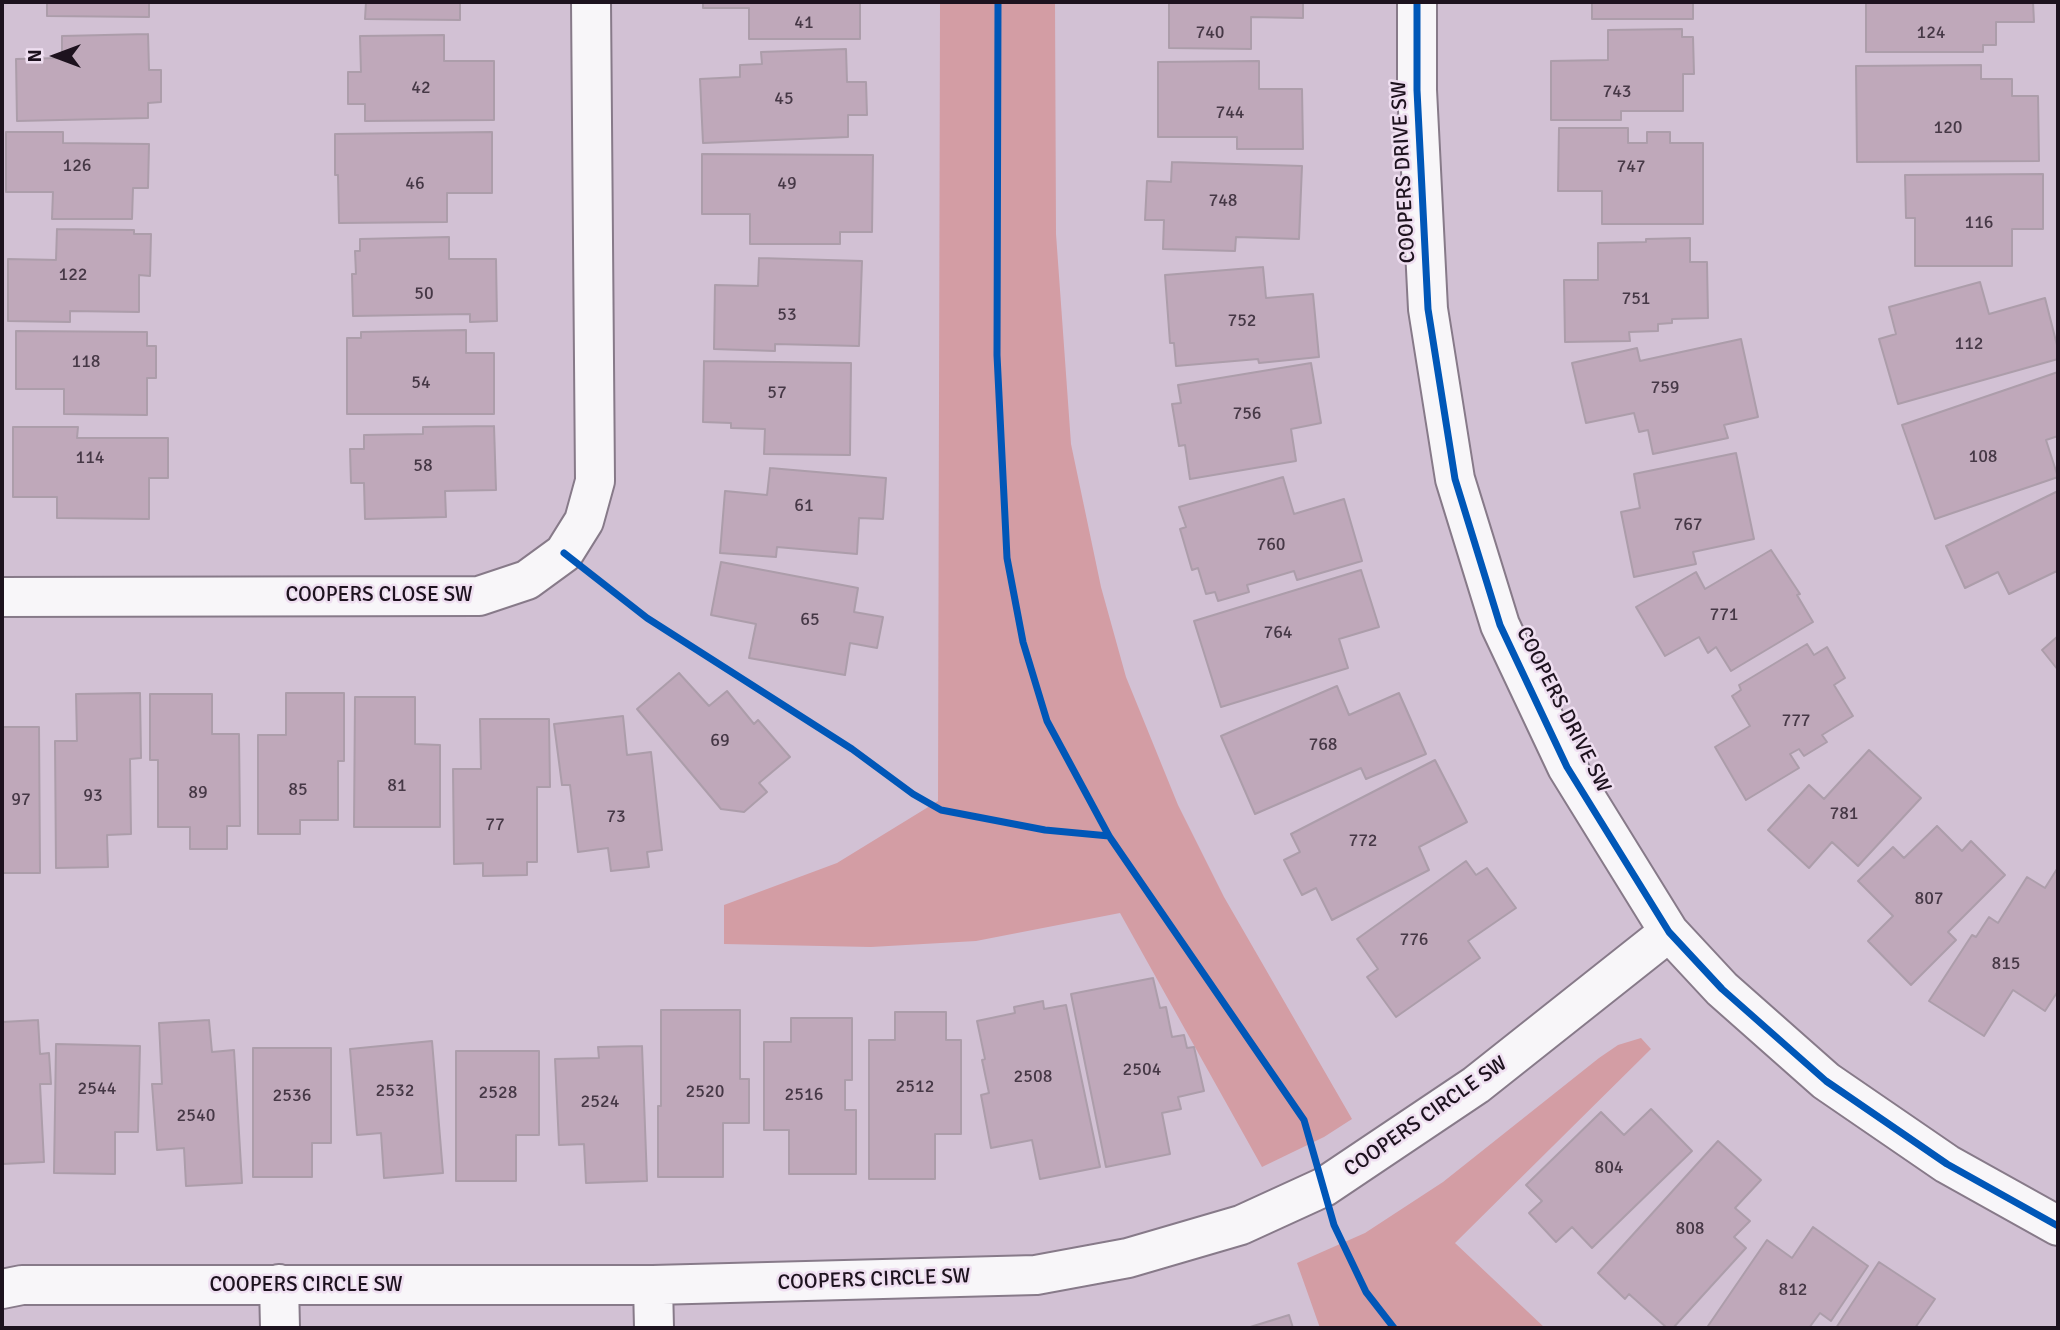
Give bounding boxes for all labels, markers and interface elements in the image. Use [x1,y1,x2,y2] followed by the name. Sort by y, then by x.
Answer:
[794,12,814,34] house number: 41
[21,21,91,91] north arrow
[1195,22,1225,44] house number: 740
[1916,22,1946,44] house number: 124
[23,49,47,63] text: N
[411,77,431,99] house number: 42
[1387,80,1421,264] street label: COOPERS DRIVE SW
[1602,81,1632,103] house number: 743
[774,88,794,110] house number: 45
[1215,102,1245,124] house number: 744
[1933,117,1963,139] house number: 120
[62,155,92,177] house number: 126
[1616,156,1646,178] house number: 747
[405,173,425,195] house number: 46
[777,173,797,195] house number: 49
[1208,190,1238,212] house number: 748
[1964,212,1994,234] house number: 116
[58,264,88,286] house number: 122
[414,283,434,305] house number: 50
[1621,288,1651,310] house number: 751
[777,304,797,326] house number: 53
[1227,310,1257,332] house number: 752
[1954,333,1984,355] house number: 112
[71,351,101,373] house number: 118
[411,372,431,394] house number: 54
[1650,377,1680,399] house number: 759
[767,382,787,404] house number: 57
[1232,403,1262,425] house number: 756
[1968,446,1998,468] house number: 108
[75,447,105,469] house number: 114
[413,455,433,477] house number: 58
[794,495,814,517] house number: 61
[1673,514,1703,536] house number: 767
[1256,534,1286,556] house number: 760
[286,582,472,608] street label: COOPERS CLOSE SW
[1709,604,1739,626] house number: 771
[800,609,820,631] house number: 65
[1263,622,1293,644] house number: 764
[1510,623,1616,797] street label: COOPERS DRIVE SW
[1781,710,1811,732] house number: 777
[710,730,730,752] house number: 69
[1308,734,1338,756] house number: 768
[387,775,407,797] house number: 81
[288,779,308,801] house number: 85
[188,782,208,804] house number: 89
[83,785,103,807] house number: 93
[11,789,31,811] house number: 97
[1829,803,1859,825] house number: 781
[606,806,626,828] house number: 73
[485,814,505,836] house number: 77
[1348,830,1378,852] house number: 772
[1914,888,1944,910] house number: 807
[1399,929,1429,951] house number: 776
[1991,953,2021,975] house number: 815
[1340,1051,1512,1183] street label: COOPERS CIRCLE SW
[1123,1059,1161,1081] house number: 2504
[1014,1066,1052,1088] house number: 2508
[896,1076,934,1098] house number: 2512
[78,1078,116,1100] house number: 2544
[376,1080,414,1102] house number: 2532
[686,1081,724,1103] house number: 2520
[479,1082,517,1104] house number: 2528
[785,1084,823,1106] house number: 2516
[273,1085,311,1107] house number: 2536
[581,1091,619,1113] house number: 2524
[177,1105,215,1127] house number: 2540
[1594,1157,1624,1179] house number: 804
[1675,1218,1705,1240] house number: 808
[777,1264,971,1296] street label: COOPERS CIRCLE SW
[210,1272,402,1298] street label: COOPERS CIRCLE SW
[1778,1279,1808,1301] house number: 812

